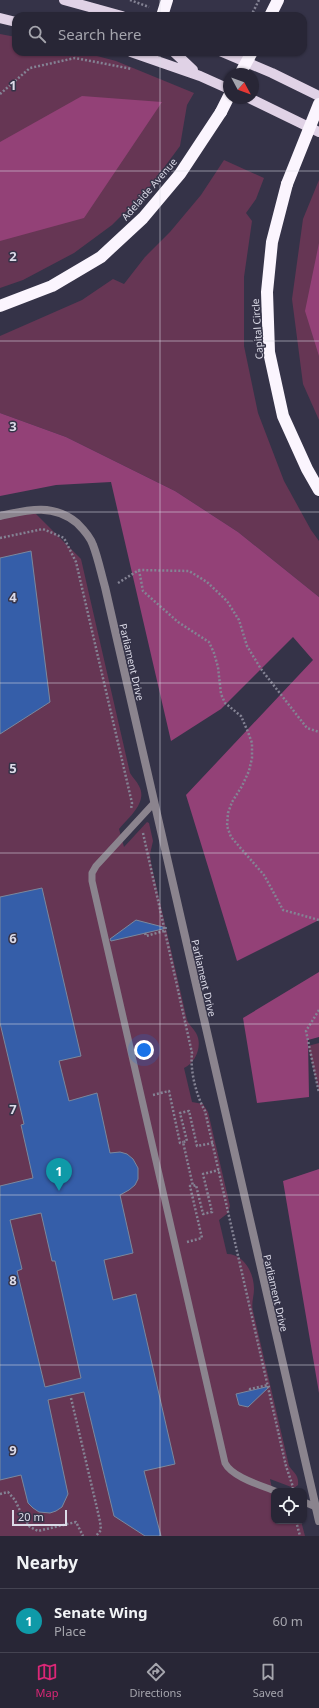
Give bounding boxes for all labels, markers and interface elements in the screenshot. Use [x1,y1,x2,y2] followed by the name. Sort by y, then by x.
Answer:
[12,12,307,56] search box
[26,23,48,45] icon: search
[58,24,141,44] text: Search here
[223,68,259,104] north arrow
[9,76,17,94] text: 1
[118,155,180,223] street label: Adelaide Avenue
[9,247,17,265] text: 2
[248,298,266,360] street label: Capital Circle
[9,417,17,435] text: 3
[9,588,17,606] text: 4
[116,622,148,702] street label: Parliament Drive
[9,759,17,777] text: 5
[9,929,17,947] text: 6
[188,938,220,1018] street label: Parliament Drive
[134,1040,154,1060] your location
[9,1100,17,1118] text: 7
[46,1158,72,1191] pin: 1
[260,1253,292,1333] street label: Parliament Drive
[9,1271,17,1289] text: 8
[9,1441,17,1459] text: 9
[271,1488,307,1524] map controls
[271,1488,307,1524] button: locate
[12,1508,67,1527] scale bar
[18,1509,44,1524] text: 20 m
[16,1551,78,1574] text: Nearby
[54,1602,148,1622] text: Senate Wing
[25,1612,33,1630] text: 1
[273,1612,303,1630] text: 60 m
[54,1622,86,1640] text: Place
[36,1661,58,1700] tab: Map
[129,1661,182,1700] tab: Directions
[253,1661,283,1700] tab: Saved

